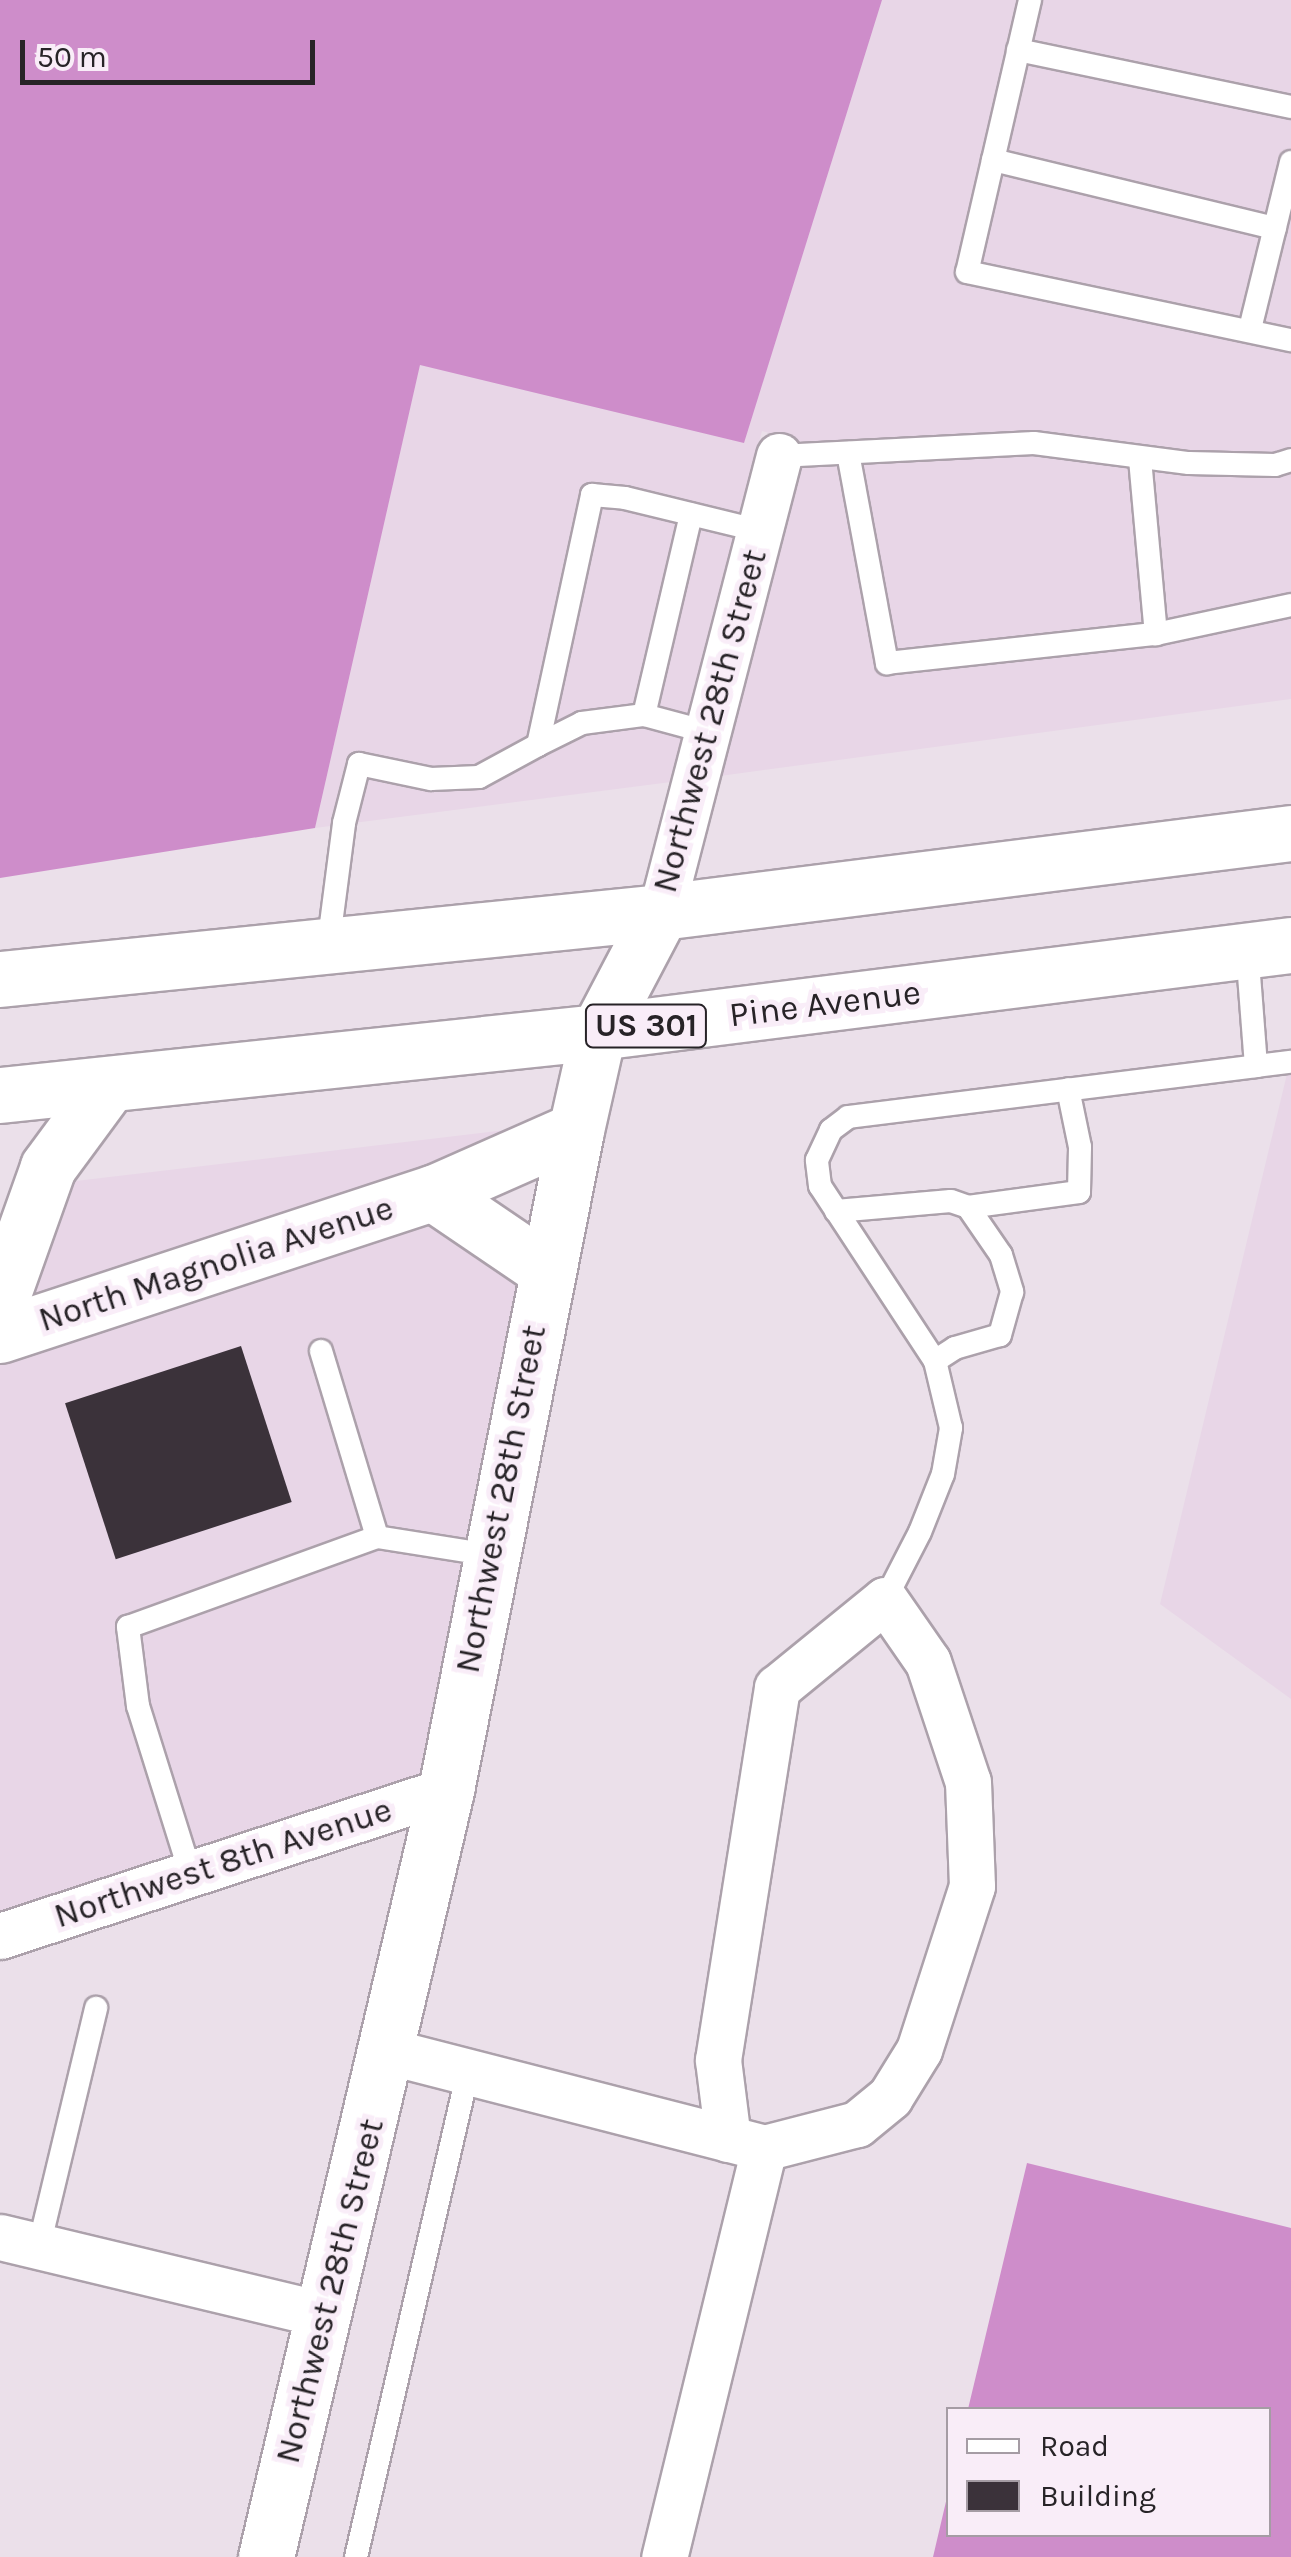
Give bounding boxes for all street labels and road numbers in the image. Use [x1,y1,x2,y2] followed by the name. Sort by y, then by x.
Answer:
[644,545,776,897] street label: Northwest 28th Street
[727,971,923,1037] street label: Pine Avenue
[584,999,708,1053] road number: US 301
[33,1187,399,1341] street label: North Magnolia Avenue
[447,1321,555,1677] street label: Northwest 28th Street
[49,1789,397,1937] street label: Northwest 8th Avenue
[267,2114,393,2468] street label: Northwest 28th Street

